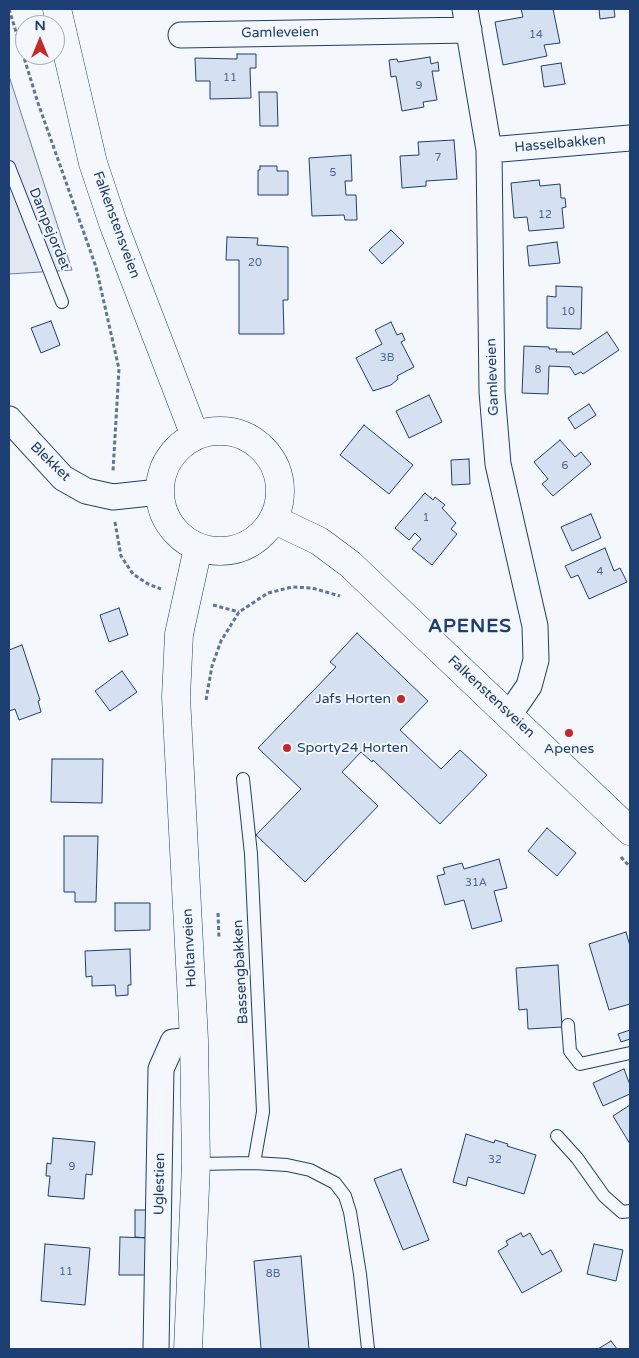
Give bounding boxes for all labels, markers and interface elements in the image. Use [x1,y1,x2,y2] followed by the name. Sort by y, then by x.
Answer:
[15,15,65,65] north arrow
[34,17,46,34] text: N
[241,24,319,42] street label: Gamleveien
[529,28,543,42] house number: 14
[223,71,237,85] house number: 11
[416,79,422,93] house number: 9
[514,132,606,156] street label: Hasselbakken
[435,151,441,165] house number: 7
[330,166,336,180] house number: 5
[89,169,143,281] street label: Falkenstensveien
[25,185,73,273] street label: Dampejordet
[538,208,552,222] house number: 12
[248,256,262,270] house number: 20
[561,305,575,319] house number: 10
[483,338,503,416] street label: Gamleveien
[380,351,394,365] house number: 3B
[535,363,541,377] house number: 8
[26,439,74,485] street label: Blekket
[562,459,568,473] house number: 6
[423,511,429,525] house number: 1
[597,565,603,579] house number: 4
[427,616,513,638] district label: APENES
[444,652,538,742] street label: Falkenstensveien
[315,691,391,707] place label: Jafs Horten
[395,693,407,705] marker: Jafs Horten
[563,727,575,739] marker: Apenes
[297,740,408,756] place label: Sporty24 Horten
[544,741,594,757] place label: Apenes
[281,742,293,754] marker: Sporty24 Horten
[465,876,487,890] house number: 31A
[180,908,200,988] street label: Holtanveien
[230,919,252,1025] street label: Bassengbakken
[151,1153,169,1215] street label: Uglestien
[488,1153,502,1167] house number: 32
[69,1160,75,1174] house number: 9
[59,1265,73,1279] house number: 11
[266,1267,280,1281] house number: 8B

